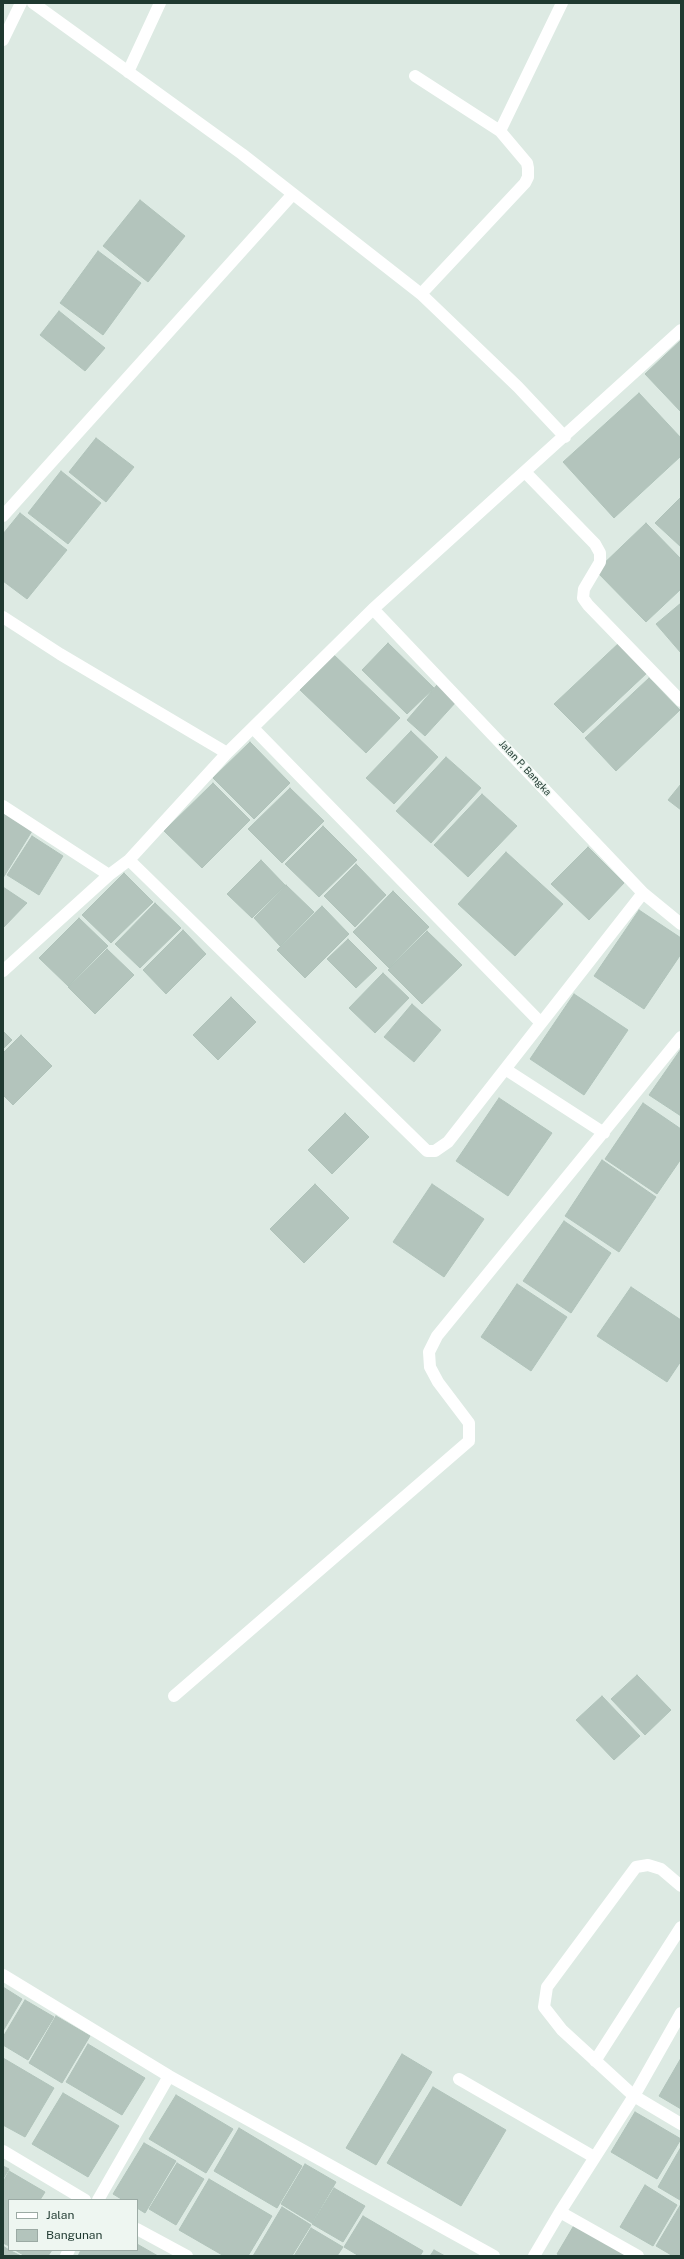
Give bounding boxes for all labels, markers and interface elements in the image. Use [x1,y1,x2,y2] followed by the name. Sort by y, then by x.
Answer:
[496,738,554,798] street label: Jalan P. Bangka
[8,2199,138,2251] legend
[46,2208,74,2222] text: Jalan
[46,2228,102,2242] text: Bangunan

